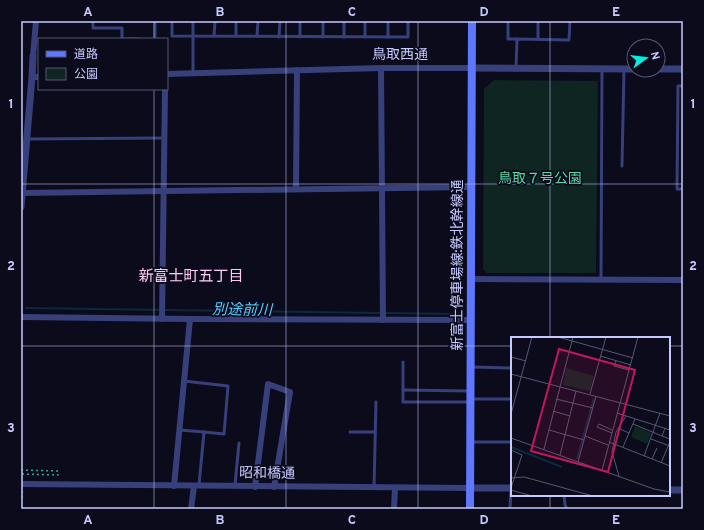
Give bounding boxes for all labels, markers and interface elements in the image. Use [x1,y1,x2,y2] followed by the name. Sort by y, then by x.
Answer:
[83,5,93,21] text: A
[216,5,225,21] text: B
[348,5,356,21] text: C
[479,5,489,21] text: D
[612,5,620,21] text: E
[38,38,168,90] legend
[626,38,666,78] north arrow
[74,47,98,63] text: 道路
[372,47,428,64] street label: 鳥取西通
[647,50,662,61] text: N
[74,67,98,83] text: 公園
[8,97,14,113] text: 1
[690,97,696,113] text: 1
[498,171,582,188] park label: 鳥取７号公園
[449,179,467,351] street label: 新富士停車場線:鉄北幹線通
[7,259,15,275] text: 2
[689,259,697,275] text: 2
[138,268,244,287] district label: 新富士町五丁目
[212,301,274,321] water label: 別途前川
[511,337,670,496] inset map
[7,421,15,437] text: 3
[689,421,697,437] text: 3
[239,465,295,483] street label: 昭和橋通
[83,513,93,529] text: A
[216,513,225,529] text: B
[348,513,356,529] text: C
[479,513,489,529] text: D
[612,513,620,529] text: E

